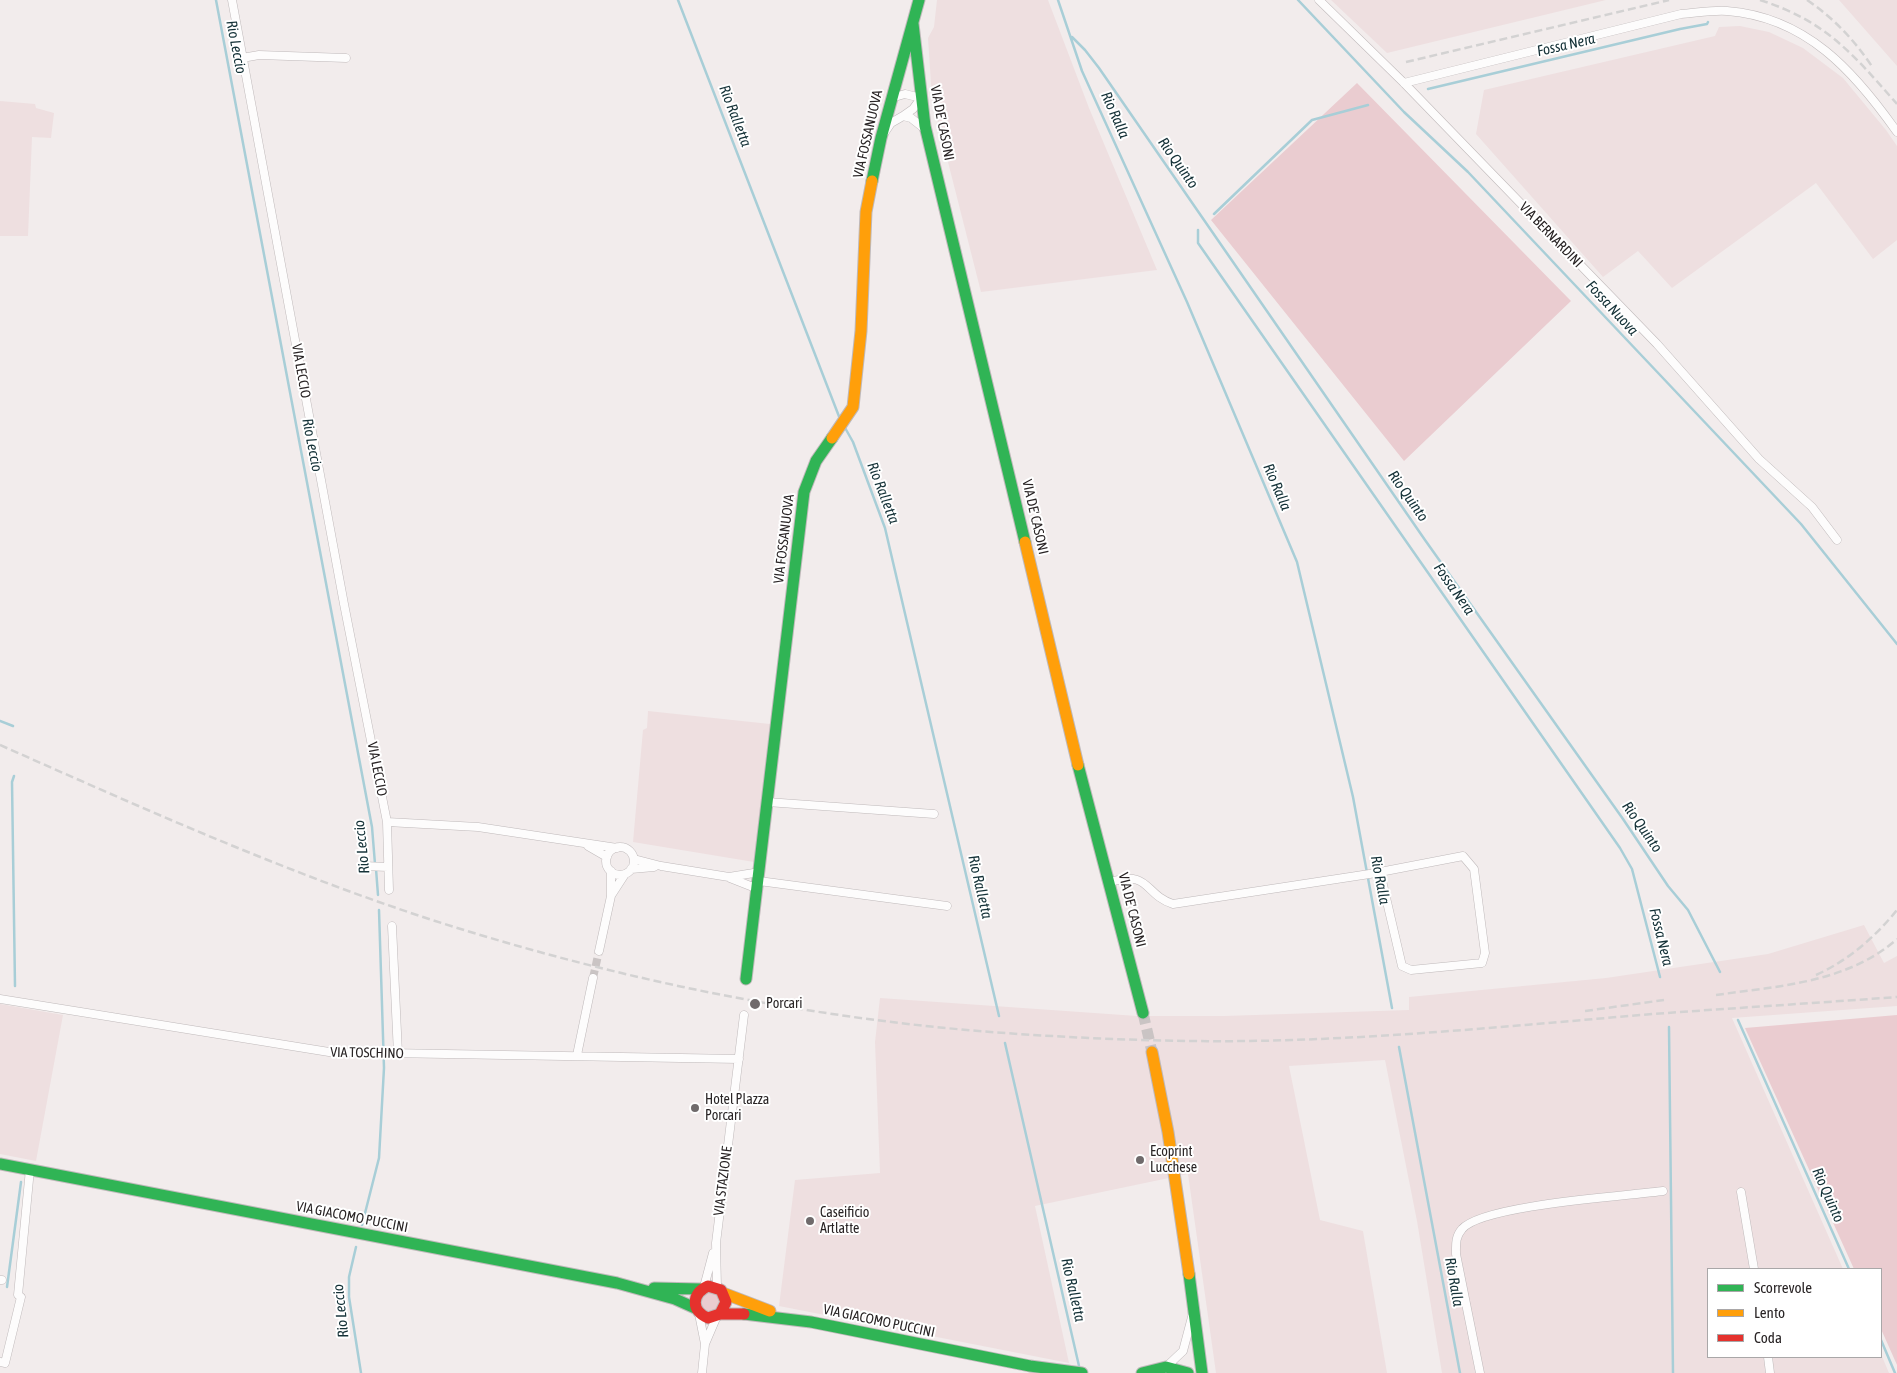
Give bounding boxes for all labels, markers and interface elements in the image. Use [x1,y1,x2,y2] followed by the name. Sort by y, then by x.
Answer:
[222,19,250,75] water label: Rio Leccio
[1535,30,1597,60] water label: Fossa Nera
[715,83,755,149] water label: Rio Ralletta
[926,84,958,162] street label: VIA DE' CASONI
[850,88,886,180] street label: VIA FOSSANUOVA
[1097,89,1133,141] water label: Rio Ralla
[1154,134,1202,192] water label: Rio Quinto
[1516,199,1586,271] street label: VIA BERNARDINI
[1582,277,1642,339] water label: Fossa Nuova
[288,343,314,399] street label: VIA LECCIO
[298,417,326,473] water label: Rio Leccio
[863,460,903,526] water label: Rio Ralletta
[1259,461,1295,513] water label: Rio Ralla
[1384,467,1432,525] water label: Rio Quinto
[1018,478,1052,556] street label: VIA DE' CASONI
[770,493,798,585] street label: VIA FOSSANUOVA
[1430,560,1478,618] water label: Fossa Nera
[364,741,390,797] street label: VIA LECCIO
[1618,798,1666,856] water label: Rio Quinto
[350,819,374,875] water label: Rio Leccio
[964,854,996,920] water label: Rio Ralletta
[1366,854,1394,906] water label: Rio Ralla
[1115,871,1149,949] street label: VIA DE' CASONI
[1645,906,1677,968] water label: Fossa Nera
[766,996,802,1012] place label: Porcari
[748,997,762,1011] marker: Porcari
[330,1044,404,1062] street label: VIA TOSCHINO
[705,1092,769,1124] place label: Hotel Plazza Porcari
[689,1102,701,1114] marker: Hotel Plazza Porcari
[1150,1144,1197,1176] place label: Ecoprint Lucchese
[710,1145,736,1217] street label: VIA STAZIONE
[1134,1154,1146,1166] marker: Ecoprint Lucchese
[1808,1165,1848,1225] water label: Rio Quinto
[295,1198,409,1236] street label: VIA GIACOMO PUCCINI
[820,1205,869,1238] place label: Caseificio Artlatte
[804,1215,816,1227] marker: Caseificio Artlatte
[1441,1256,1467,1308] water label: Rio Ralla
[1057,1257,1089,1323] water label: Rio Ralletta
[1707,1268,1882,1358] legend
[1754,1279,1812,1296] text: Scorrevole
[329,1283,353,1339] water label: Rio Leccio
[822,1301,936,1341] street label: VIA GIACOMO PUCCINI
[1754,1304,1785,1321] text: Lento
[1754,1329,1782,1346] text: Coda

